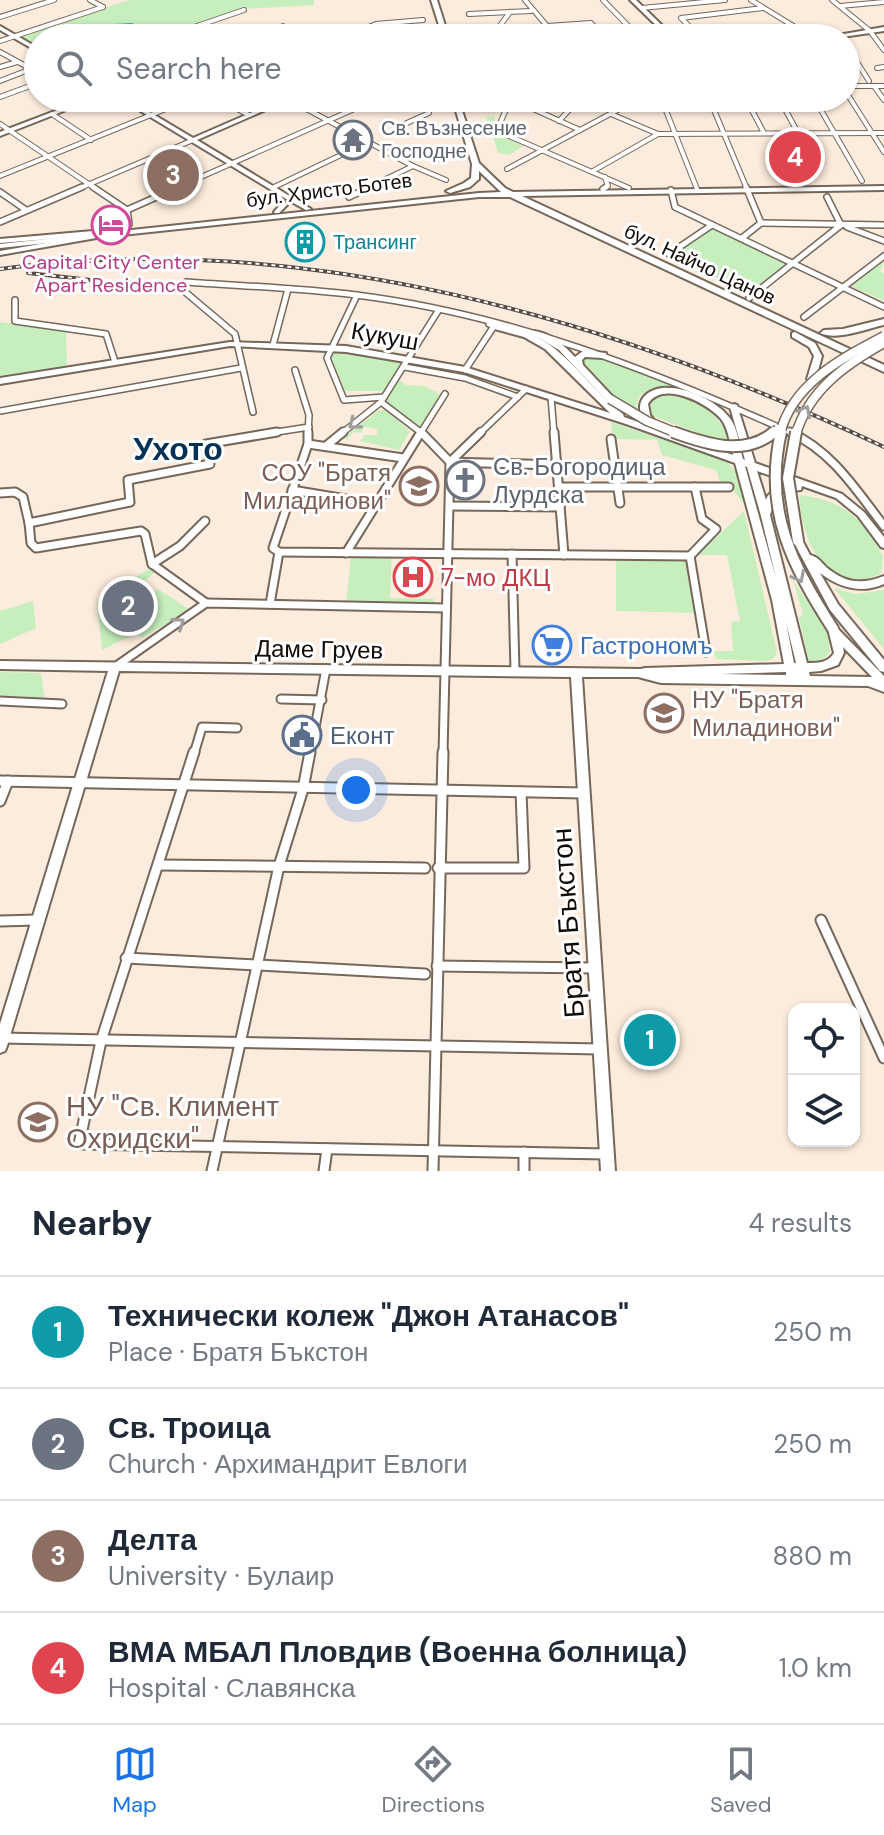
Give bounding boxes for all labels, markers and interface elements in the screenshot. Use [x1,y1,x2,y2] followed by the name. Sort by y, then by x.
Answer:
[24,24,860,112] search box
[52,46,96,90] icon: search
[116,49,282,88] text: Search here
[381,115,527,164] place label: Св. Възнесение Господне
[332,119,374,161] temple icon: Св. Възнесение Господне
[769,127,821,187] pin: 4
[147,145,199,205] pin: 3
[245,167,413,213] street label: бул. Христо Ботев
[90,204,132,246] hotel icon: Capital City Center Apart Residence
[620,218,780,310] street label: бул. Найчо Цанов
[284,221,326,263] building icon: Трансинг
[333,229,417,255] place label: Трансинг
[22,249,200,298] place label: Capital City Center Apart Residence
[349,315,421,357] street label: Кукуш
[795,405,810,420] one-way arrow
[349,414,363,429] one-way arrow
[133,428,223,470] district label: Ухото
[493,451,666,510] place label: Св. Богородица Лурдска
[243,457,391,516] place label: СОУ "Братя Миладинови"
[444,459,486,501] church icon: Св. Богородица Лурдска
[398,465,440,507] school or university icon: СОУ "Братя Миладинови"
[392,556,434,598] hospital icon: 7-мо ДКЦ
[441,562,550,593] place label: 7-мо ДКЦ
[790,569,805,583] one-way arrow
[102,576,154,636] pin: 2
[171,618,185,632] one-way arrow
[531,624,573,666] supermarket icon: Гастрономъ
[580,630,713,661] place label: Гастрономъ
[255,632,383,666] street label: Даме Груев
[692,684,840,743] place label: НУ "Братя Миладинови"
[643,692,685,734] school or university icon: НУ "Братя Миладинови"
[281,714,323,756] public building icon: Еконт
[330,720,394,751] place label: Еконт
[336,770,376,810] your location
[543,827,593,1019] street label: Братя Бъкстон
[788,1003,860,1147] map controls
[788,1003,860,1075] button: locate
[624,1010,676,1070] pin: 1
[788,1075,860,1147] button: layers
[66,1088,279,1157] place label: НУ "Св. Климент Охридски"
[17,1101,59,1143] school or university icon: НУ "Св. Климент Охридски"
[32,1201,152,1246] text: Nearby
[748,1206,852,1240] text: 4 results
[108,1296,629,1335] text: Технически колеж "Джон Атанасов"
[53,1315,63,1349] text: 1
[773,1315,852,1349] text: 250 m
[108,1335,368,1369] text: Place · Братя Бъкстон
[108,1408,271,1447] text: Св. Троица
[50,1427,66,1461] text: 2
[773,1427,852,1461] text: 250 m
[108,1447,468,1481] text: Church · Архимандрит Евлоги
[108,1520,197,1559] text: Делта
[50,1539,66,1573] text: 3
[773,1539,852,1573] text: 880 m
[108,1559,334,1593] text: University · Булаир
[108,1632,687,1671] text: ВМА МБАЛ Пловдив (Военна болница)
[50,1651,66,1685] text: 4
[779,1651,852,1685] text: 1.0 km
[108,1671,356,1705] text: Hospital · Славянска
[112,1742,157,1819] tab: Map
[382,1742,485,1819] tab: Directions
[710,1742,772,1819] tab: Saved

